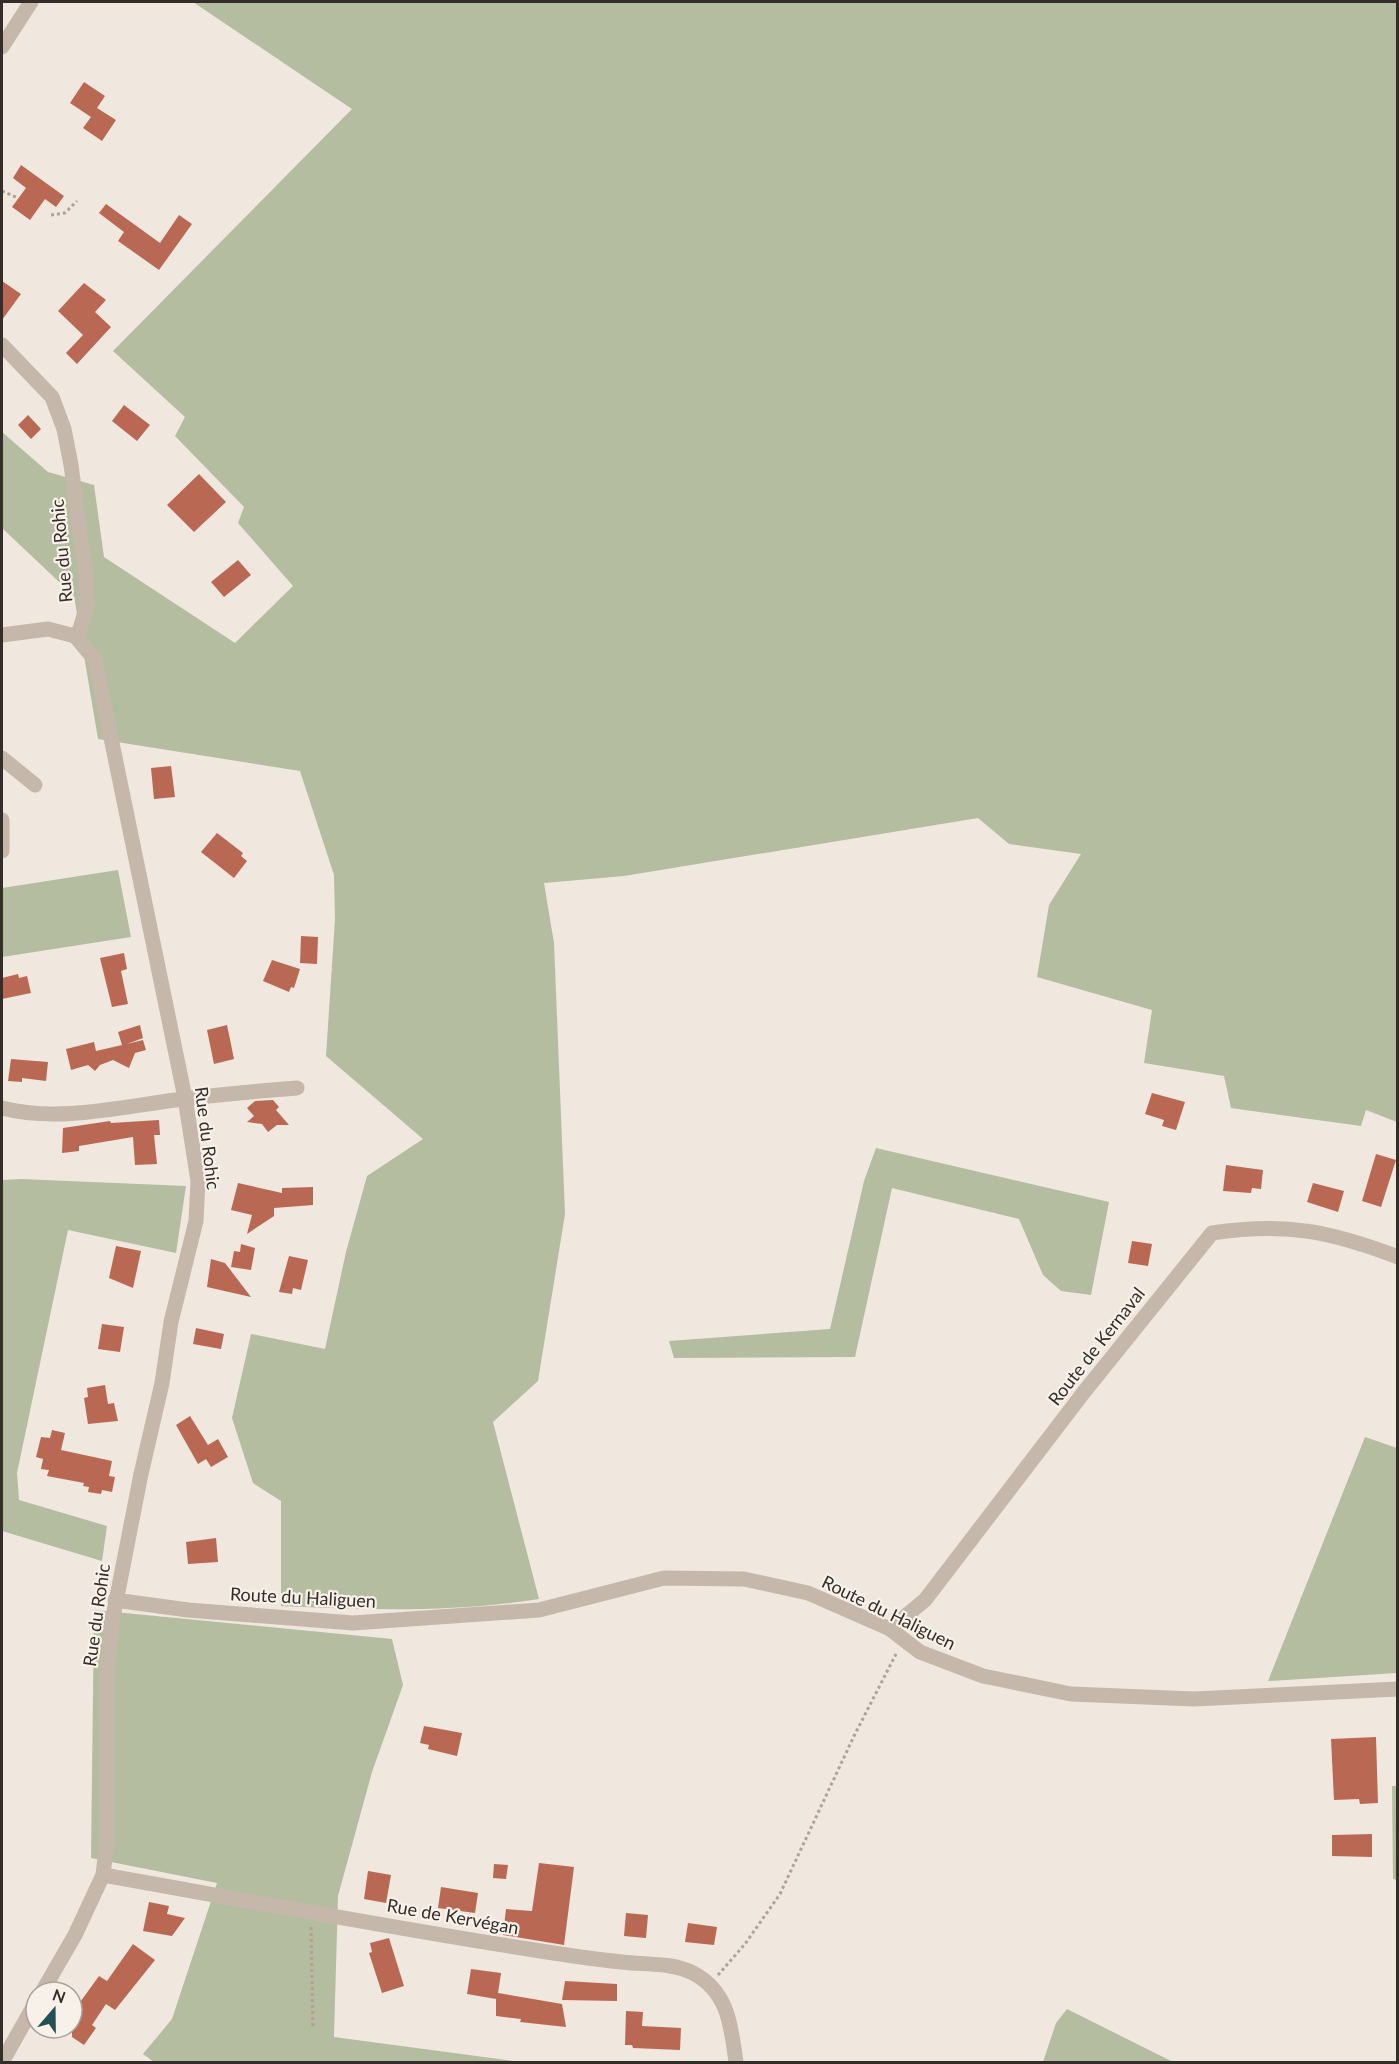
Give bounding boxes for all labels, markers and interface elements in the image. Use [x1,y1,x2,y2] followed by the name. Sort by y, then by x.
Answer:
[45,498,76,604] street label: Rue du Rohic
[191,1085,225,1191] street label: Rue du Rohic
[1043,1282,1149,1410] street label: Route de Kernaval
[78,1562,114,1668] street label: Rue du Rohic
[819,1570,959,1654] street label: Route du Haliguen
[229,1582,377,1612] street label: Route du Haliguen
[385,1894,521,1938] street label: Rue de Kervégan
[24,1980,84,2040] north arrow
[50,1984,68,2006] text: N

